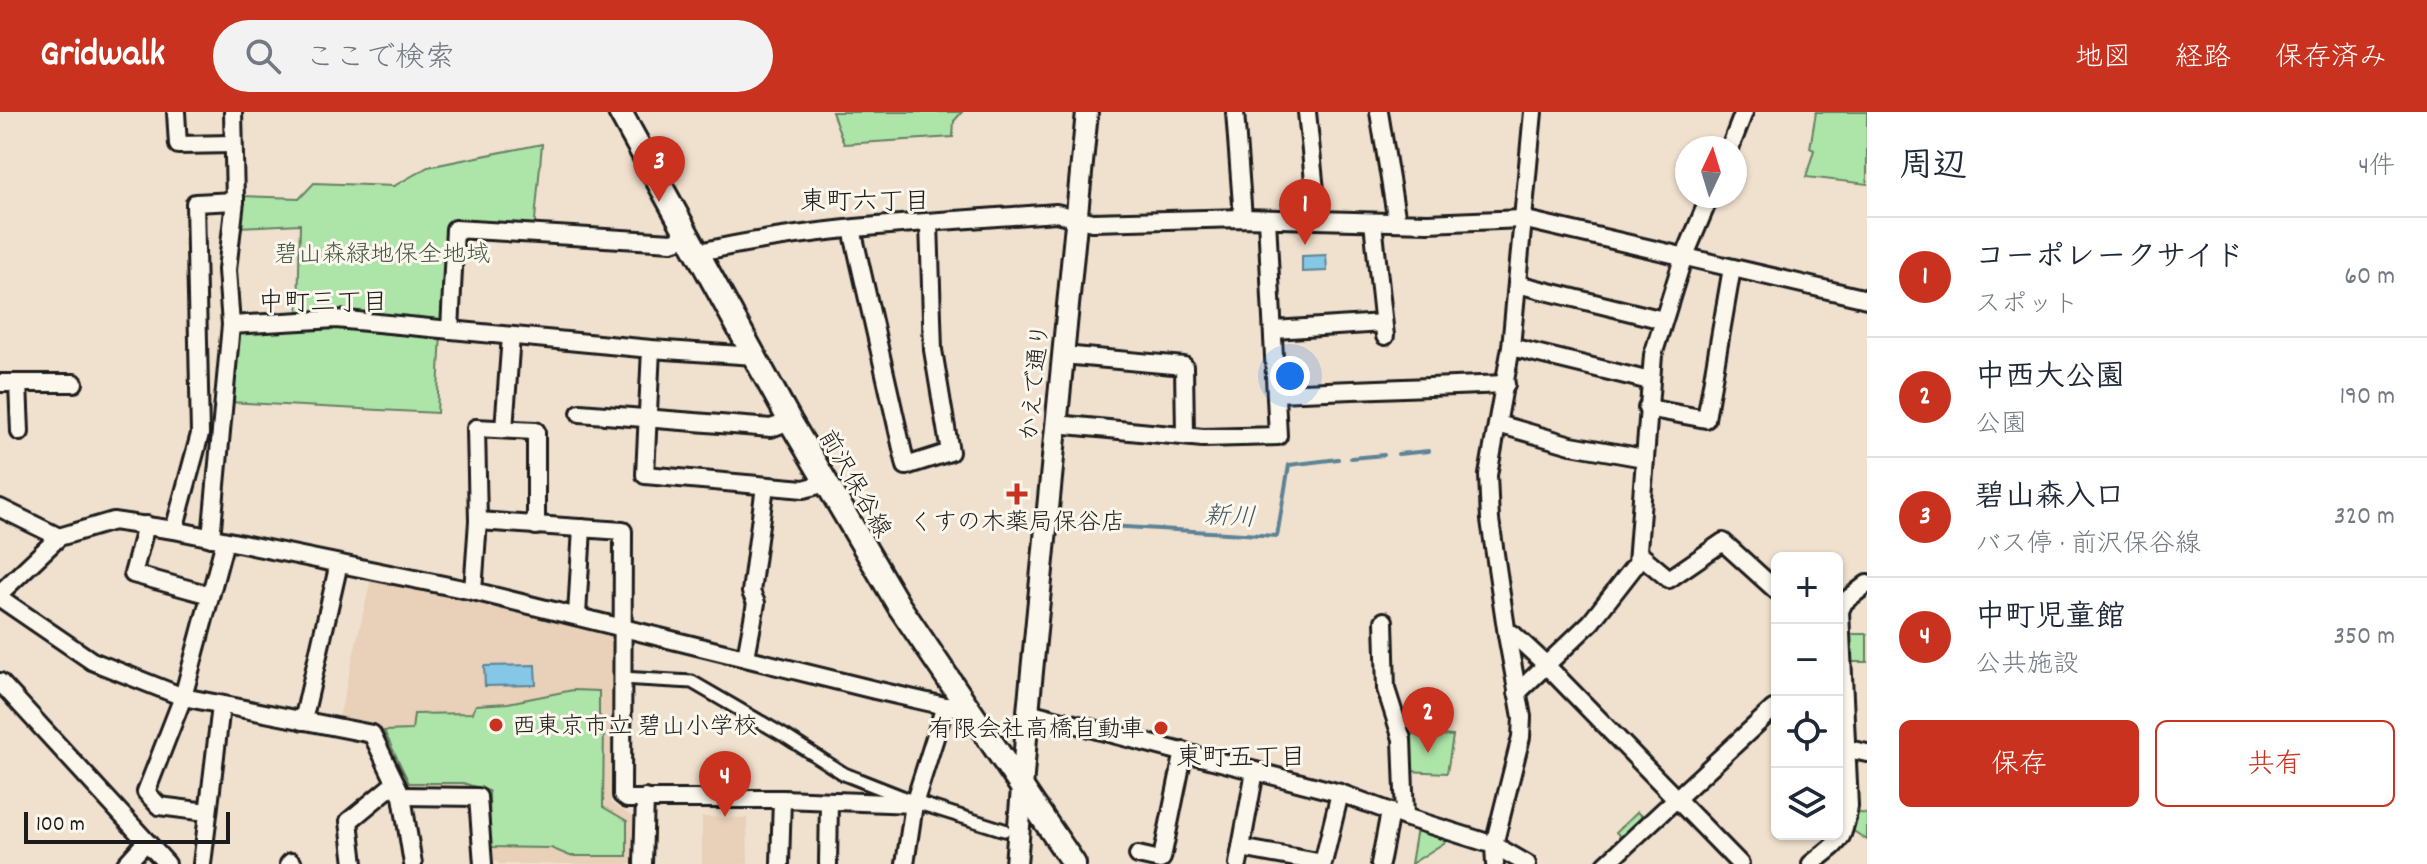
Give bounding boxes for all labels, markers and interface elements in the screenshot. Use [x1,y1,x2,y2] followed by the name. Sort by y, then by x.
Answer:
[213,20,773,92] search box
[40,29,165,84] text: Gridwalk
[241,34,285,78] icon: search
[305,39,455,82] text: ここで検索
[2075,40,2131,80] text: 地図
[2175,40,2231,80] text: 経路
[2275,40,2387,80] text: 保存済み
[633,136,685,202] pin: 3
[1675,136,1747,208] north arrow
[1899,144,1967,193] text: 周辺
[2358,149,2395,186] text: 4件
[1279,179,1331,245] pin: 1
[800,185,930,222] district label: 東町六丁目
[1975,238,2244,281] text: コーポレークサイド
[274,239,490,273] park label: 碧山森緑地保全地域
[1922,259,1928,296] text: 1
[2344,259,2395,296] text: 60 m
[258,286,388,323] district label: 中町三丁目
[1975,287,2079,324] text: スポット
[1014,322,1060,443] street label: かえで通り
[1270,356,1310,396] your location
[1975,358,2125,401] text: 中西大公園
[1919,379,1931,416] text: 2
[2339,379,2395,416] text: 190 m
[1975,407,2027,444] text: 公園
[809,424,898,545] street label: 前沢保谷線
[1975,478,2125,521] text: 碧山森入口
[1008,485,1026,503] marker: くすの木薬局保谷店
[1203,499,1257,538] water label: 新川
[1919,499,1931,536] text: 3
[2334,499,2395,536] text: 320 m
[909,507,1125,541] place label: くすの木薬局保谷店
[1975,527,2201,564] text: バス停 · 前沢保谷線
[1771,552,1843,840] map controls
[1771,552,1843,624] button: +
[1975,598,2125,641] text: 中町児童館
[1920,619,1930,656] text: 4
[2333,619,2395,656] text: 350 m
[1771,624,1843,696] button: −
[1975,647,2079,684] text: 公共施設
[1402,687,1454,753] pin: 2
[1771,696,1843,768] button: locate
[512,711,758,745] place label: 西東京市立 碧山小学校
[929,714,1145,748] place label: 有限会社高橋自動車
[487,716,505,734] marker: 西東京市立 碧山小学校
[1152,719,1170,737] marker: 有限会社高橋自動車
[1899,720,2139,807] button: 保存
[2155,720,2395,807] button: 共有
[1176,741,1306,778] district label: 東町五丁目
[699,751,751,817] pin: 4
[1771,768,1843,840] button: layers
[24,808,230,844] scale bar
[36,810,85,841] text: 100 m

